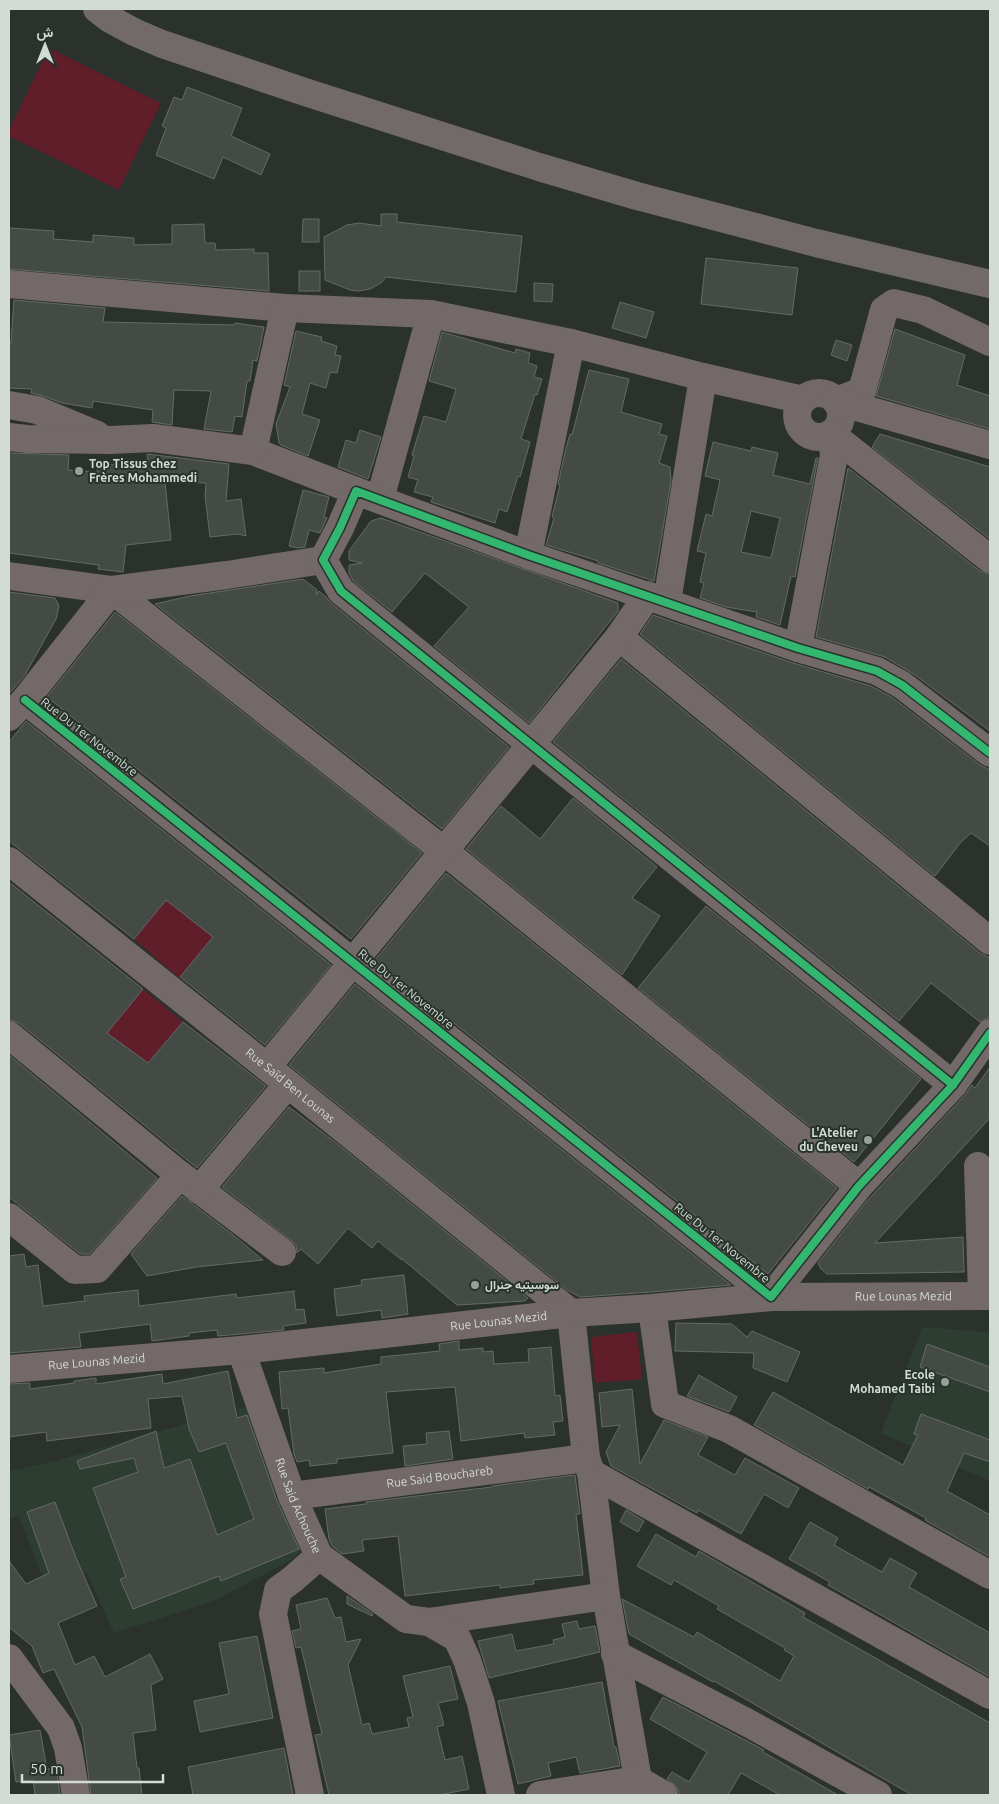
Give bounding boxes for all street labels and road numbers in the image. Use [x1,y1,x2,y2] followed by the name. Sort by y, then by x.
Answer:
[38,695,140,778] street label: Rue Du 1er Novembre
[356,946,457,1031] street label: Rue Du 1er Novembre
[243,1046,338,1125] street label: Rue Saïd Ben Lounas
[672,1200,773,1285] street label: Rue Du 1er Novembre
[855,1289,952,1303] street label: Rue Lounas Mezid
[449,1309,548,1332] street label: Rue Lounas Mezid
[48,1351,146,1372] street label: Rue Lounas Mezid
[273,1456,324,1555] street label: Rue Said Achouche
[386,1463,494,1490] street label: Rue Said Bouchareb

